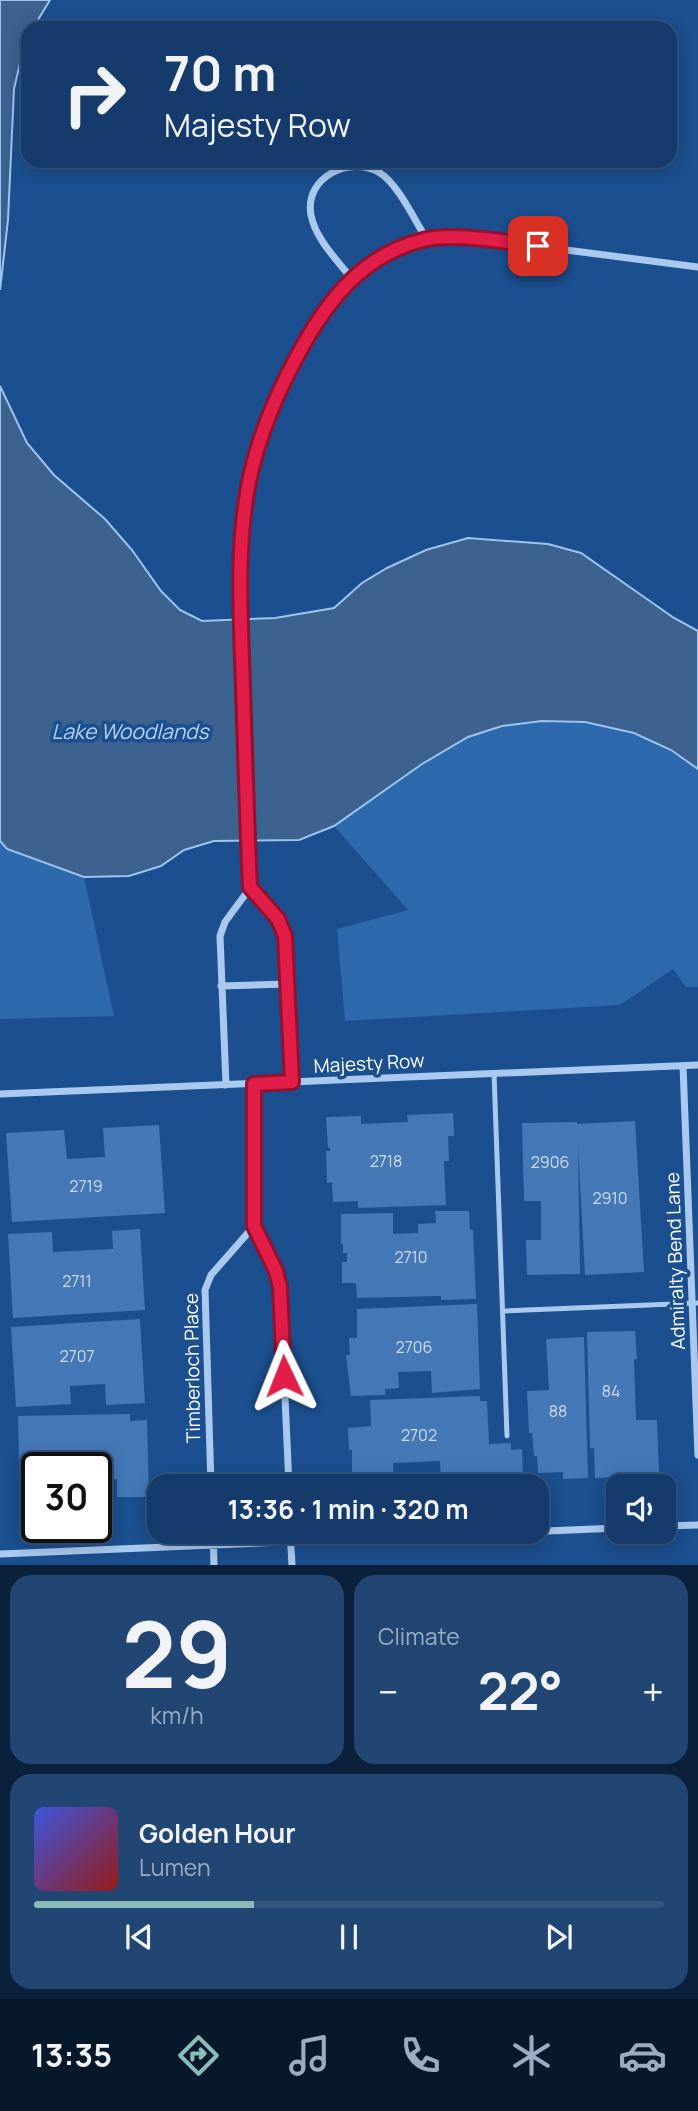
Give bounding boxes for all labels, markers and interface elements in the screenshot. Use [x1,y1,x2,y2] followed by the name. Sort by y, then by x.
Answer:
[164,39,276,106] text: 70 m
[49,49,140,140] icon: right
[164,103,351,147] text: Majesty Row
[508,216,568,276] pin
[519,227,557,265] icon: arrive
[51,717,211,745] water label: Lake Woodlands
[313,1047,425,1079] street label: Majesty Row
[370,1150,402,1172] house number: 2718
[531,1151,569,1173] house number: 2906
[659,1172,691,1350] street label: Admiralty Bend Lane
[69,1175,103,1197] house number: 2719
[592,1187,628,1209] house number: 2910
[394,1246,428,1268] house number: 2710
[62,1270,92,1292] house number: 2711
[178,1293,206,1443] street label: Timberloch Place
[396,1336,432,1358] house number: 2706
[247,1339,321,1413] position arrow
[60,1345,94,1367] house number: 2707
[602,1380,620,1402] house number: 84
[549,1400,567,1422] house number: 88
[401,1424,437,1446] house number: 2702
[21,1452,112,1543] speed limit sign: 30
[606,1474,676,1544] map controls
[606,1474,676,1544] button: sound
[227,1491,469,1527] text: 13:36 · 1 min · 320 m
[122,1591,232,1715] text: 29
[378,1620,460,1652] text: Climate
[478,1655,563,1726] text: 22°
[378,1665,399,1717] text: −
[642,1665,664,1717] text: +
[150,1699,204,1731] text: km/h
[139,1815,296,1851] text: Golden Hour
[139,1851,211,1883] text: Lumen
[120,1918,158,1956] icon: previous
[330,1918,368,1956] icon: pause
[540,1918,578,1956] icon: next
[174,2031,223,2080] icon: directions
[285,2031,334,2080] icon: music
[396,2031,445,2080] icon: phone
[507,2031,556,2080] icon: climate
[618,2031,667,2080] icon: car
[31,2033,112,2077] text: 13:35

